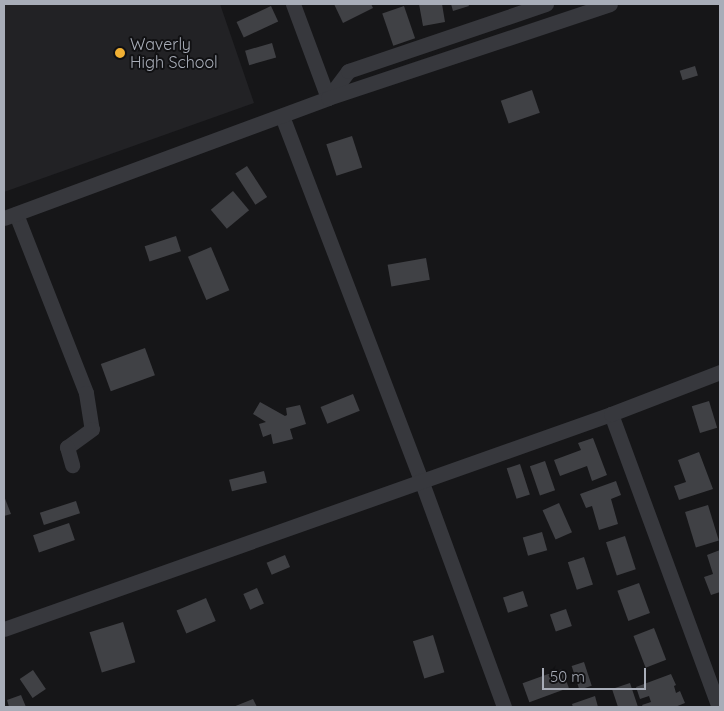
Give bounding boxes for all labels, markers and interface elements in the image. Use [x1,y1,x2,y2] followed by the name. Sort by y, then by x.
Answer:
[130,34,218,72] place label: Waverly High School
[114,47,126,59] marker: Waverly High School
[544,658,648,690] scale bar
[550,667,585,686] text: 50 m

